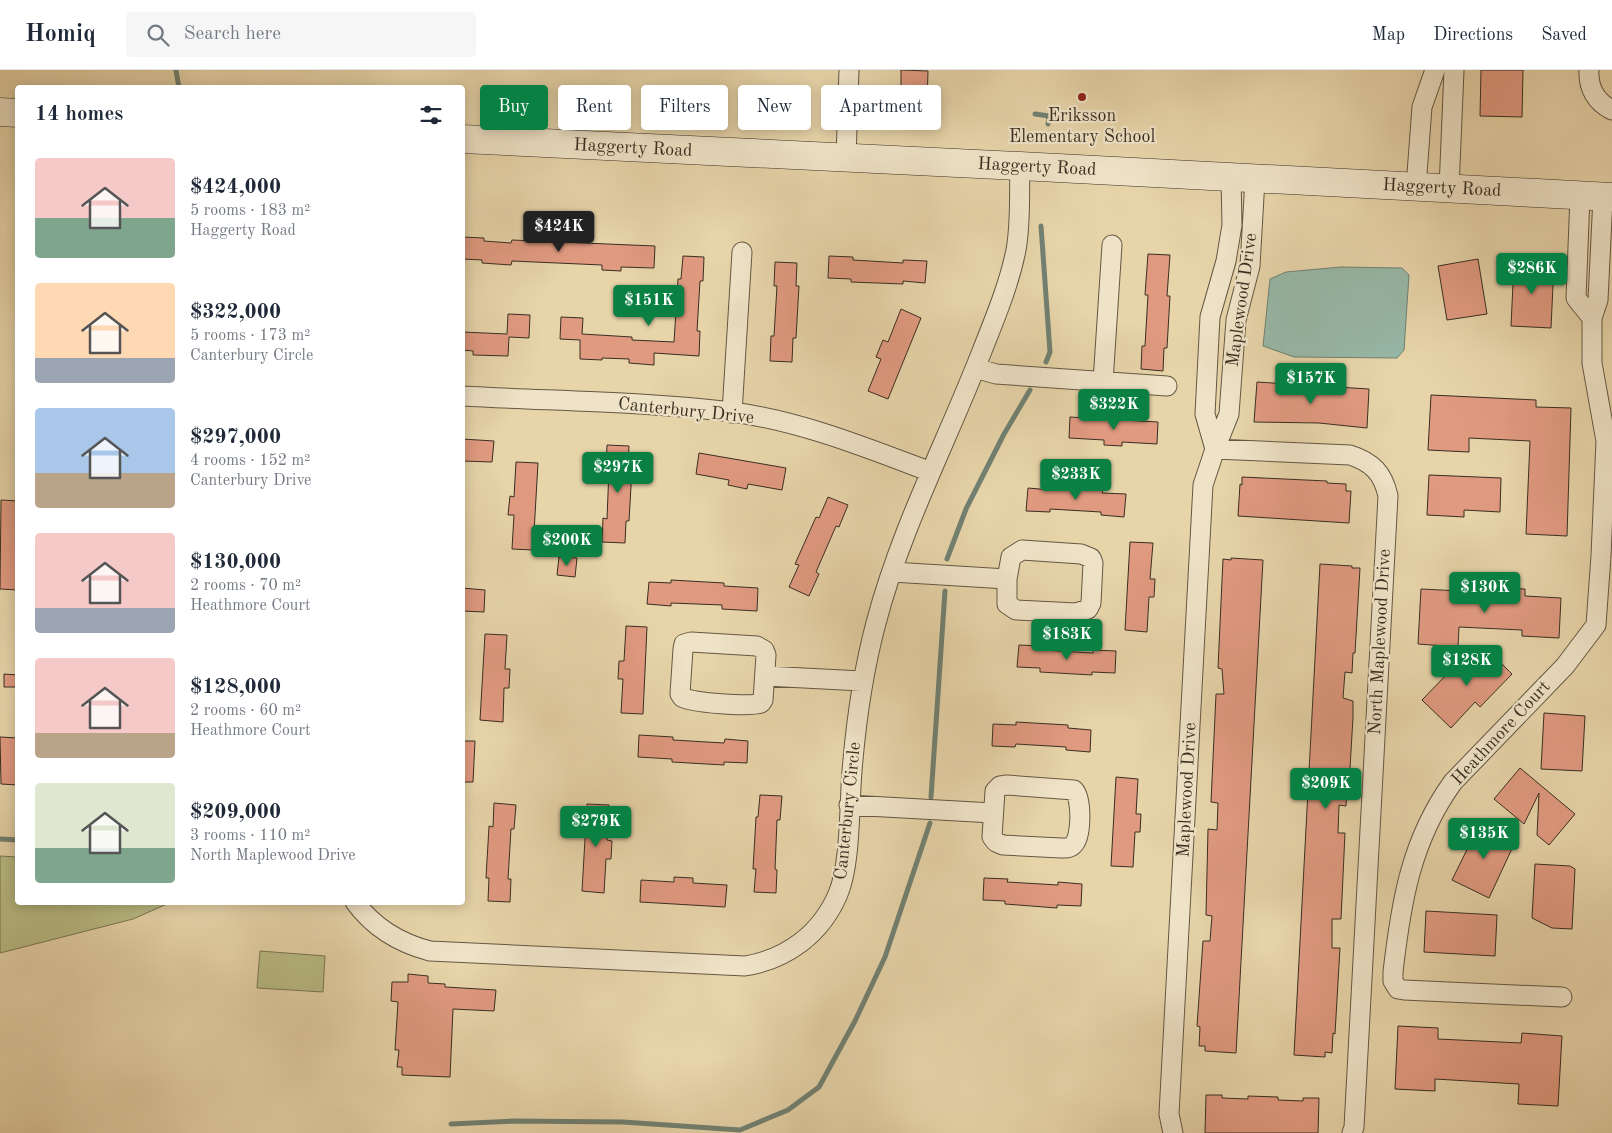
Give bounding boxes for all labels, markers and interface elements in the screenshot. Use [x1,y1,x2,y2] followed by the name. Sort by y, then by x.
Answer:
[126,12,476,57] search box
[144,21,172,49] icon: search
[25,23,96,47] text: Homiq
[184,25,281,44] text: Search here
[1372,26,1405,44] text: Map
[1433,26,1513,44] text: Directions
[1541,26,1587,44] text: Saved
[480,85,548,130] chip: Buy
[558,85,631,130] chip: Rent
[641,85,728,130] chip: Filters
[738,85,811,130] chip: New
[821,85,941,130] chip: Apartment
[1076,91,1088,103] marker: Eriksson Elementary School
[417,101,445,129] icon: filters
[35,104,123,125] text: 14 homes
[1009,107,1155,146] place label: Eriksson Elementary School
[573,136,693,160] street label: Haggerty Road
[977,155,1097,179] street label: Haggerty Road
[1382,176,1502,200] street label: Haggerty Road
[190,177,281,198] text: $424,000
[75,178,135,238] icon: home
[190,203,310,219] text: 5 rooms · 183 m²
[524,210,594,253] pin: $424K
[534,219,584,235] text: $424K
[190,223,296,239] text: Haggerty Road
[1224,232,1260,368] street label: Maplewood Drive
[1497,252,1567,295] pin: $286K
[1507,261,1557,277] text: $286K
[614,284,684,327] pin: $151K
[624,293,674,309] text: $151K
[190,302,281,323] text: $322,000
[75,303,135,363] icon: home
[190,328,310,344] text: 5 rooms · 173 m²
[190,348,313,364] text: Canterbury Circle
[1276,362,1346,405] pin: $157K
[1286,371,1336,387] text: $157K
[1079,388,1149,431] pin: $322K
[617,395,755,427] street label: Canterbury Drive
[1089,397,1139,413] text: $322K
[190,427,281,448] text: $297,000
[75,428,135,488] icon: home
[583,452,653,494] pin: $297K
[190,453,310,469] text: 4 rooms · 152 m²
[1041,458,1111,501] pin: $233K
[593,460,643,476] text: $297K
[1051,467,1101,483] text: $233K
[190,473,311,489] text: Canterbury Drive
[532,524,602,567] pin: $200K
[542,533,592,549] text: $200K
[1366,548,1394,736] street label: North Maplewood Drive
[190,552,281,573] text: $130,000
[75,553,135,613] icon: home
[1450,572,1520,614] pin: $130K
[190,578,301,594] text: 2 rooms · 70 m²
[1460,580,1510,596] text: $130K
[190,598,311,614] text: Heathmore Court
[1032,618,1102,661] pin: $183K
[1042,627,1092,643] text: $183K
[1432,644,1502,687] pin: $128K
[1442,653,1492,669] text: $128K
[190,677,281,698] text: $128,000
[1448,677,1554,789] street label: Heathmore Court
[75,678,135,738] icon: home
[190,703,301,719] text: 2 rooms · 60 m²
[1174,722,1200,858] street label: Maplewood Drive
[190,723,311,739] text: Heathmore Court
[832,741,864,881] street label: Canterbury Circle
[1291,768,1361,810] pin: $209K
[1301,776,1351,792] text: $209K
[190,802,281,823] text: $209,000
[75,803,135,863] icon: home
[561,806,631,848] pin: $279K
[571,814,621,830] text: $279K
[1449,818,1519,860] pin: $135K
[1459,826,1509,842] text: $135K
[190,828,310,844] text: 3 rooms · 110 m²
[190,848,356,864] text: North Maplewood Drive

